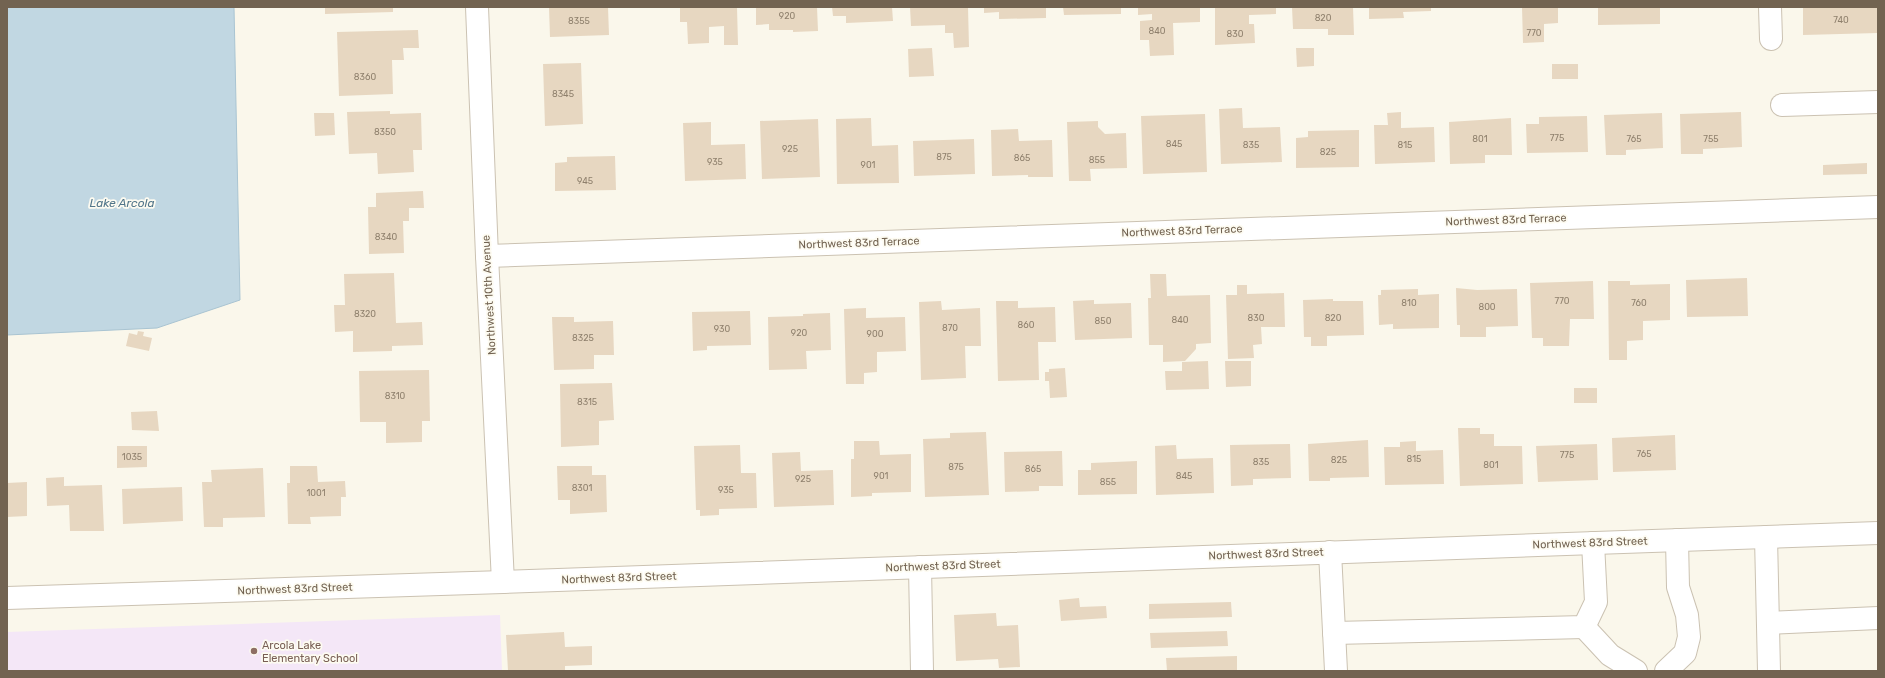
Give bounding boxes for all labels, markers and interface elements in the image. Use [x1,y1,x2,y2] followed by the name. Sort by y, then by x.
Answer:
[779,11,795,21] house number: 920
[1315,13,1332,23] house number: 820
[1833,15,1849,25] house number: 740
[568,16,590,26] house number: 8355
[1148,26,1166,36] house number: 840
[1527,28,1542,38] house number: 770
[1227,29,1244,39] house number: 830
[354,72,376,82] house number: 8360
[552,89,574,99] house number: 8345
[374,127,396,137] house number: 8350
[1550,133,1564,143] house number: 775
[1472,134,1488,144] house number: 801
[1626,134,1642,144] house number: 765
[1703,134,1719,144] house number: 755
[1166,139,1182,149] house number: 845
[1243,140,1259,150] house number: 835
[1398,140,1412,150] house number: 815
[782,144,798,154] house number: 925
[1320,147,1336,157] house number: 825
[936,152,952,162] house number: 875
[1014,153,1030,163] house number: 865
[1089,155,1105,165] house number: 855
[707,157,723,167] house number: 935
[861,160,876,170] house number: 901
[577,176,593,186] house number: 945
[90,196,155,210] water label: Lake Arcola
[1445,211,1567,229] street label: Northwest 83rd Terrace
[1121,222,1243,240] street label: Northwest 83rd Terrace
[375,232,398,242] house number: 8340
[798,234,920,252] street label: Northwest 83rd Terrace
[479,235,499,355] street label: Northwest 10th Avenue
[1555,296,1570,306] house number: 770
[1401,298,1417,308] house number: 810
[1631,298,1647,308] house number: 760
[1478,302,1496,312] house number: 800
[354,309,376,319] house number: 8320
[1248,313,1265,323] house number: 830
[1325,313,1342,323] house number: 820
[1171,315,1189,325] house number: 840
[1095,316,1112,326] house number: 850
[1018,320,1035,330] house number: 860
[942,323,958,333] house number: 870
[714,324,730,334] house number: 930
[791,328,807,338] house number: 920
[867,329,884,339] house number: 900
[572,333,594,343] house number: 8325
[385,391,406,401] house number: 8310
[577,397,597,407] house number: 8315
[1636,449,1652,459] house number: 765
[1560,450,1574,460] house number: 775
[122,452,142,462] house number: 1035
[1407,454,1421,464] house number: 815
[1331,455,1347,465] house number: 825
[1253,457,1269,467] house number: 835
[1483,460,1499,470] house number: 801
[948,462,964,472] house number: 875
[1025,464,1041,474] house number: 865
[874,471,889,481] house number: 901
[1176,471,1192,481] house number: 845
[795,474,811,484] house number: 925
[1100,477,1116,487] house number: 855
[572,483,592,493] house number: 8301
[718,485,734,495] house number: 935
[306,488,326,498] house number: 1001
[1532,534,1648,552] street label: Northwest 83rd Street
[1208,545,1324,563] street label: Northwest 83rd Street
[885,557,1001,575] street label: Northwest 83rd Street
[561,569,677,587] street label: Northwest 83rd Street
[237,580,353,598] street label: Northwest 83rd Street
[262,639,358,665] place label: Arcola Lake Elementary School
[249,646,259,656] marker: Arcola Lake Elementary School

